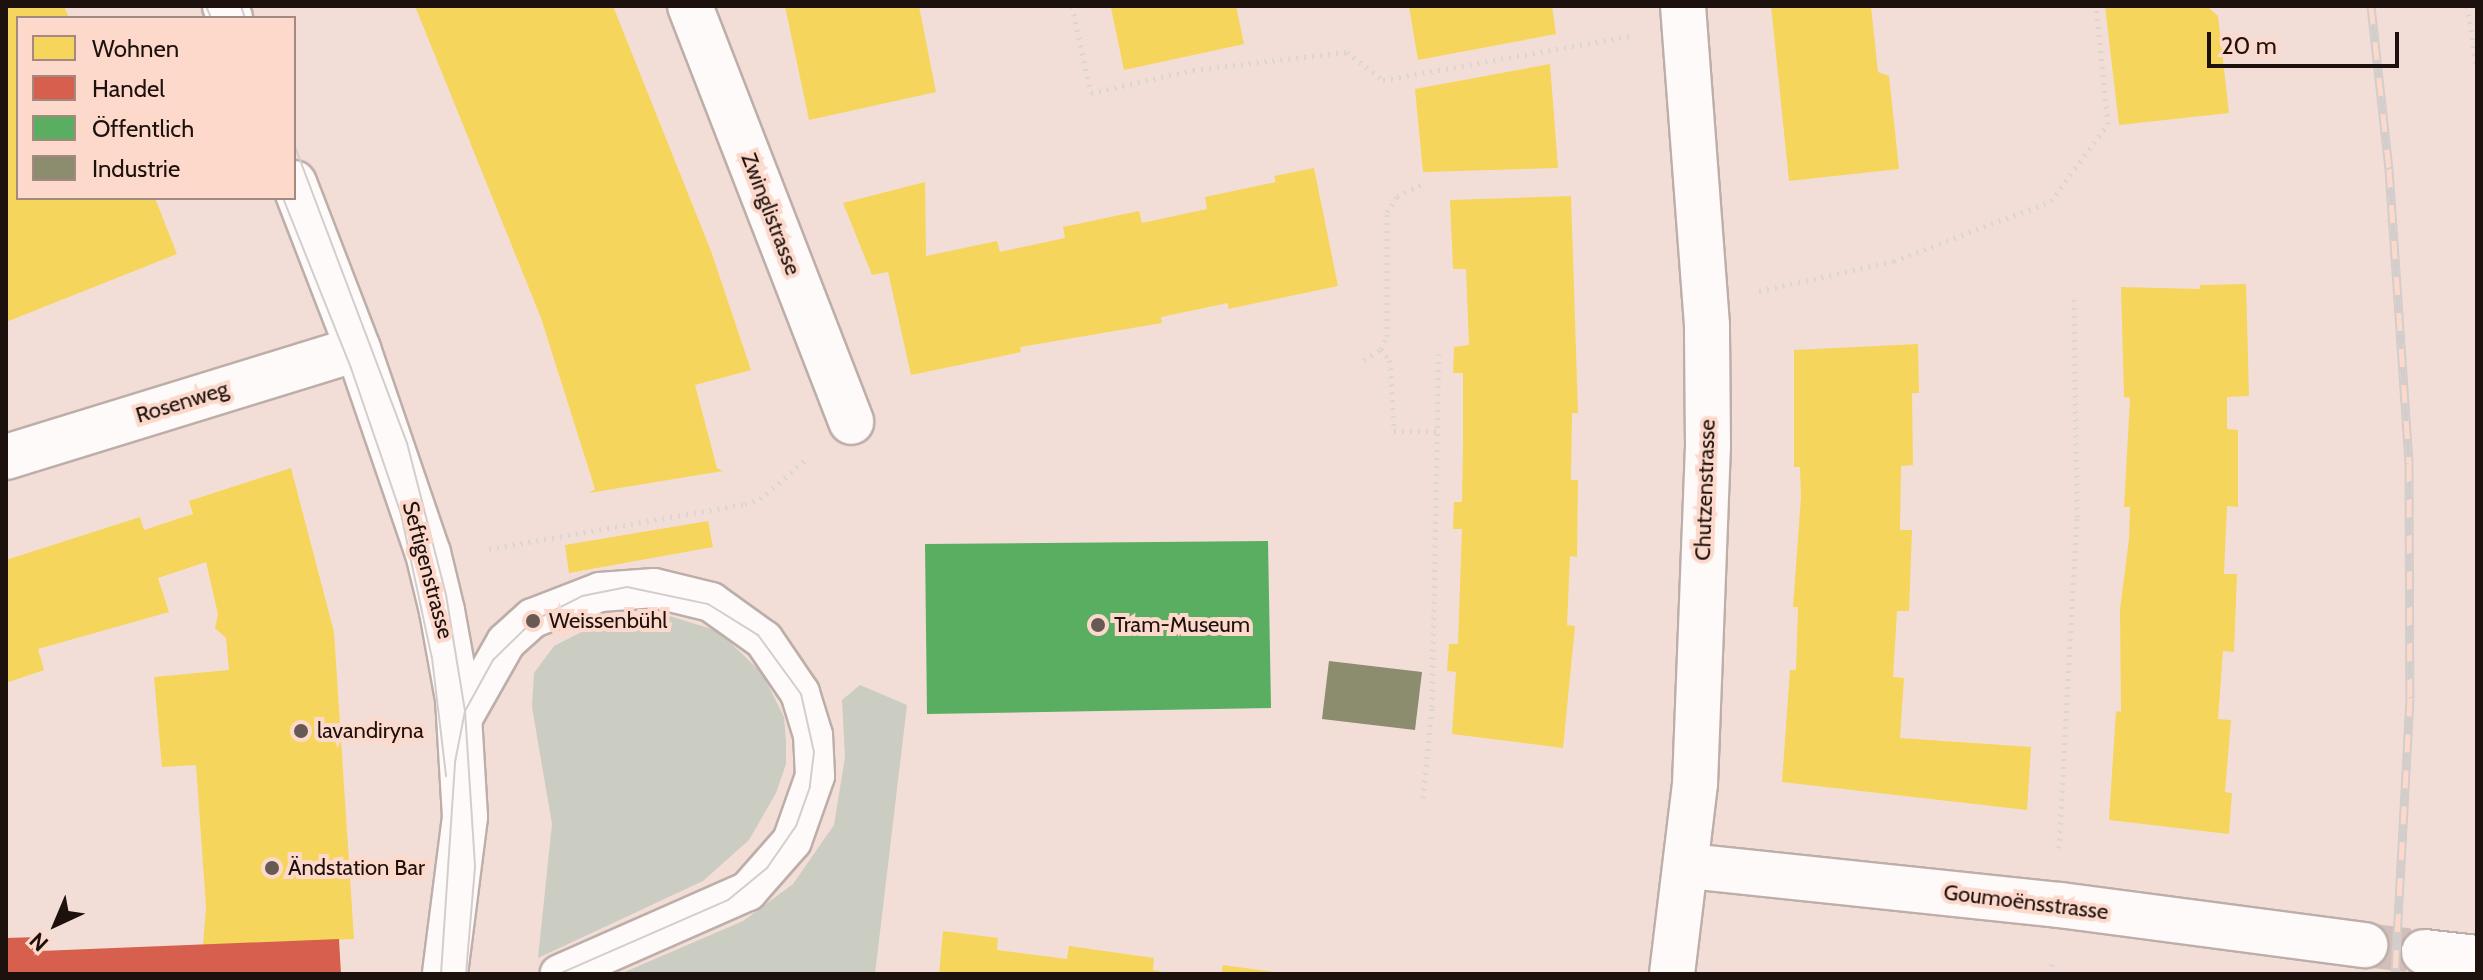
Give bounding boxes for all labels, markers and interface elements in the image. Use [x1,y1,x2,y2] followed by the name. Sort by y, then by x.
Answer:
[16,16,296,200] legend
[2211,16,2403,66] scale bar
[2221,31,2277,60] text: 20 m
[92,34,179,63] text: Wohnen
[92,74,165,103] text: Handel
[92,114,194,143] text: Öffentlich
[736,149,806,279] street label: Zwinglistrasse
[92,154,180,183] text: Industrie
[132,375,232,429] street label: Rosenweg
[1689,419,1721,561] street label: Chutzenstrasse
[397,498,459,642] street label: Seftigenstrasse
[549,608,668,634] place label: Weissenbühl
[524,612,542,630] marker: Weissenbühl
[1114,612,1250,638] place label: Tram-Museum
[1089,616,1107,634] marker: Tram-Museum
[317,718,424,744] place label: lavandiryna
[292,722,310,740] marker: lavandiryna
[288,855,425,881] place label: Ändstation Bar
[263,859,281,877] marker: Ändstation Bar
[1942,879,2110,925] street label: Goumoënsstrasse
[16,884,96,964] north arrow
[24,927,54,957] text: N

